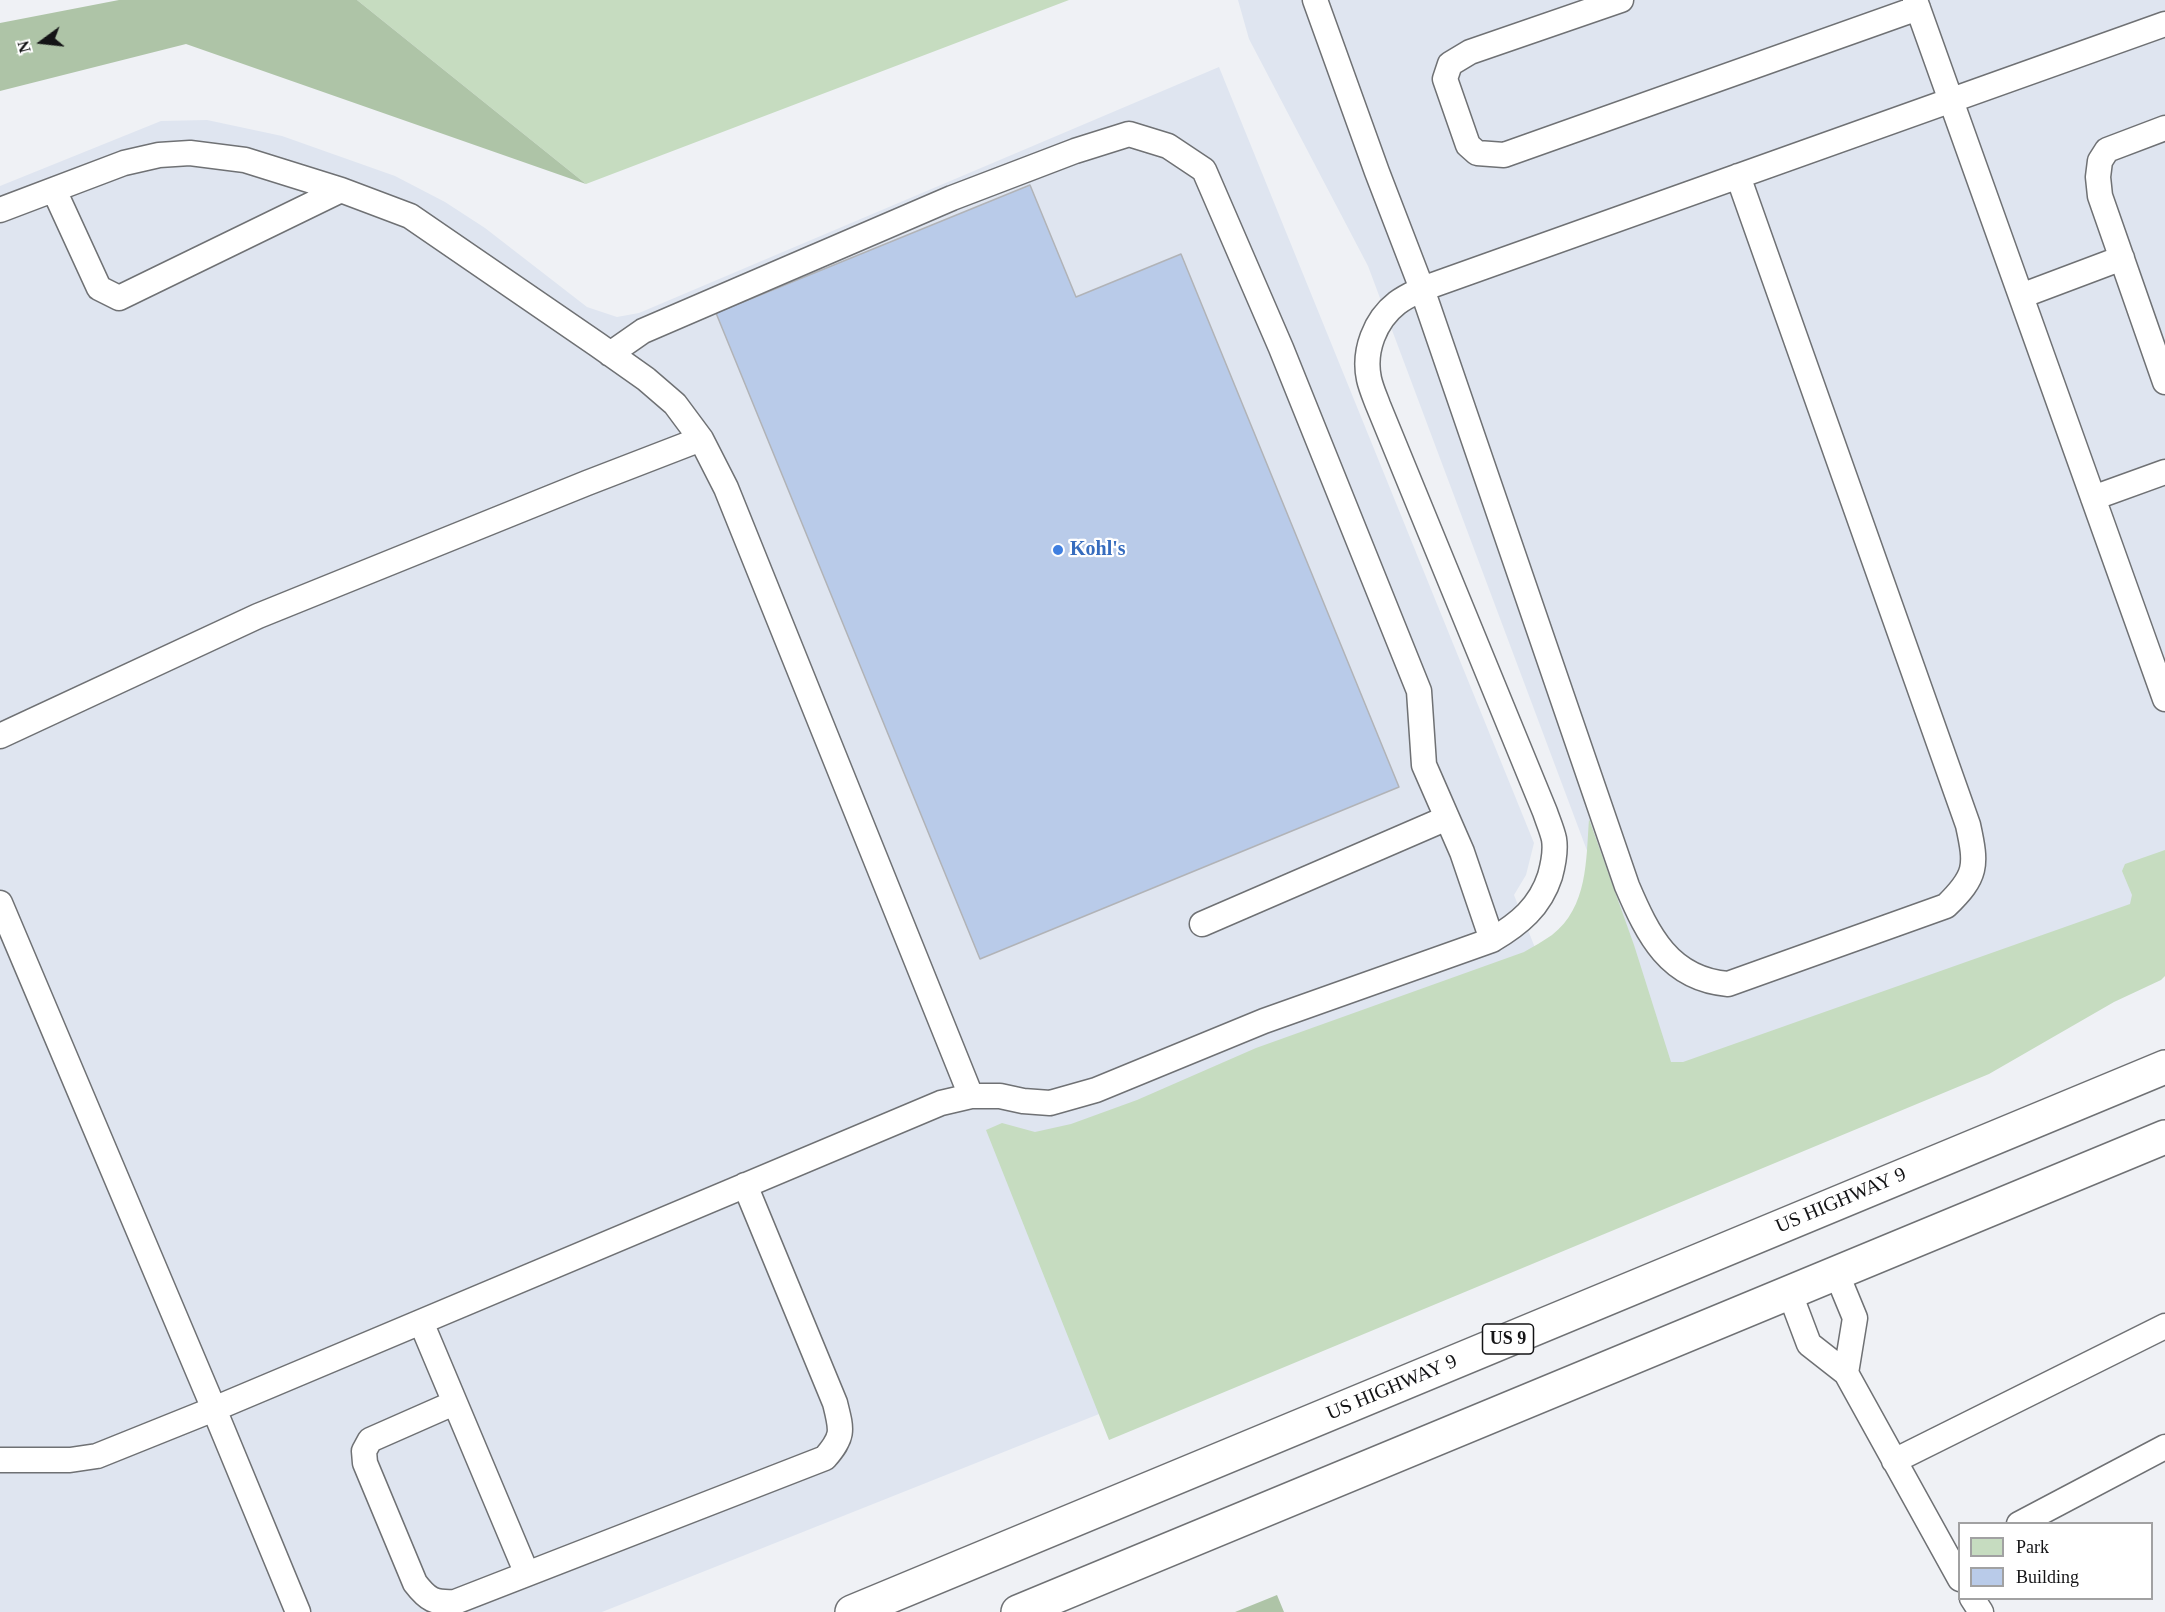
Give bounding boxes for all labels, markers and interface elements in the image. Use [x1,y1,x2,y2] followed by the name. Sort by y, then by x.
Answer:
[12,12,72,72] north arrow
[14,39,34,55] text: N
[1070,538,1126,562] place label: Kohl's
[1051,543,1065,557] marker: Kohl's
[1772,1163,1910,1239] street label: US HIGHWAY 9
[1482,1324,1534,1354] road number: US 9
[1323,1350,1461,1426] street label: US HIGHWAY 9
[1958,1522,2153,1600] legend
[2016,1537,2049,1557] text: Park
[2016,1567,2079,1587] text: Building

